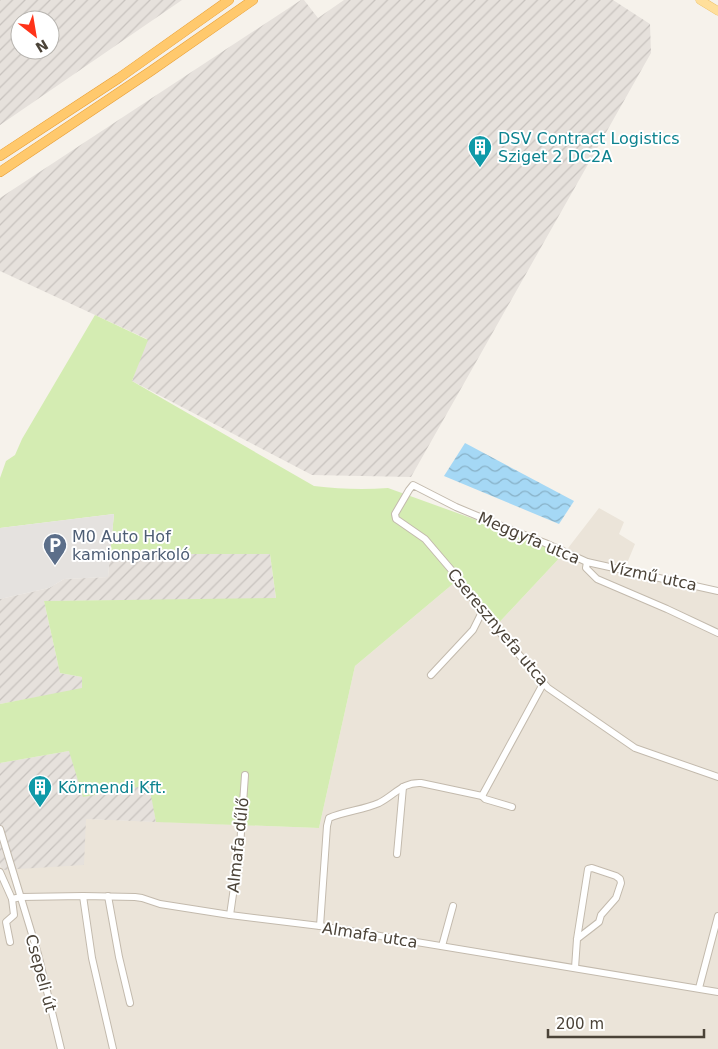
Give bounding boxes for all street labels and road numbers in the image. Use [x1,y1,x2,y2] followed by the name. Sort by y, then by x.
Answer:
[475,508,583,568] street label: Meggyfa utca
[607,557,699,595] street label: Vízmű utca
[443,565,553,689] street label: Cseresznyefa utca
[224,796,252,894] street label: Almafa dűlő
[321,918,419,952] street label: Almafa utca
[22,932,60,1014] street label: Csepeli út

